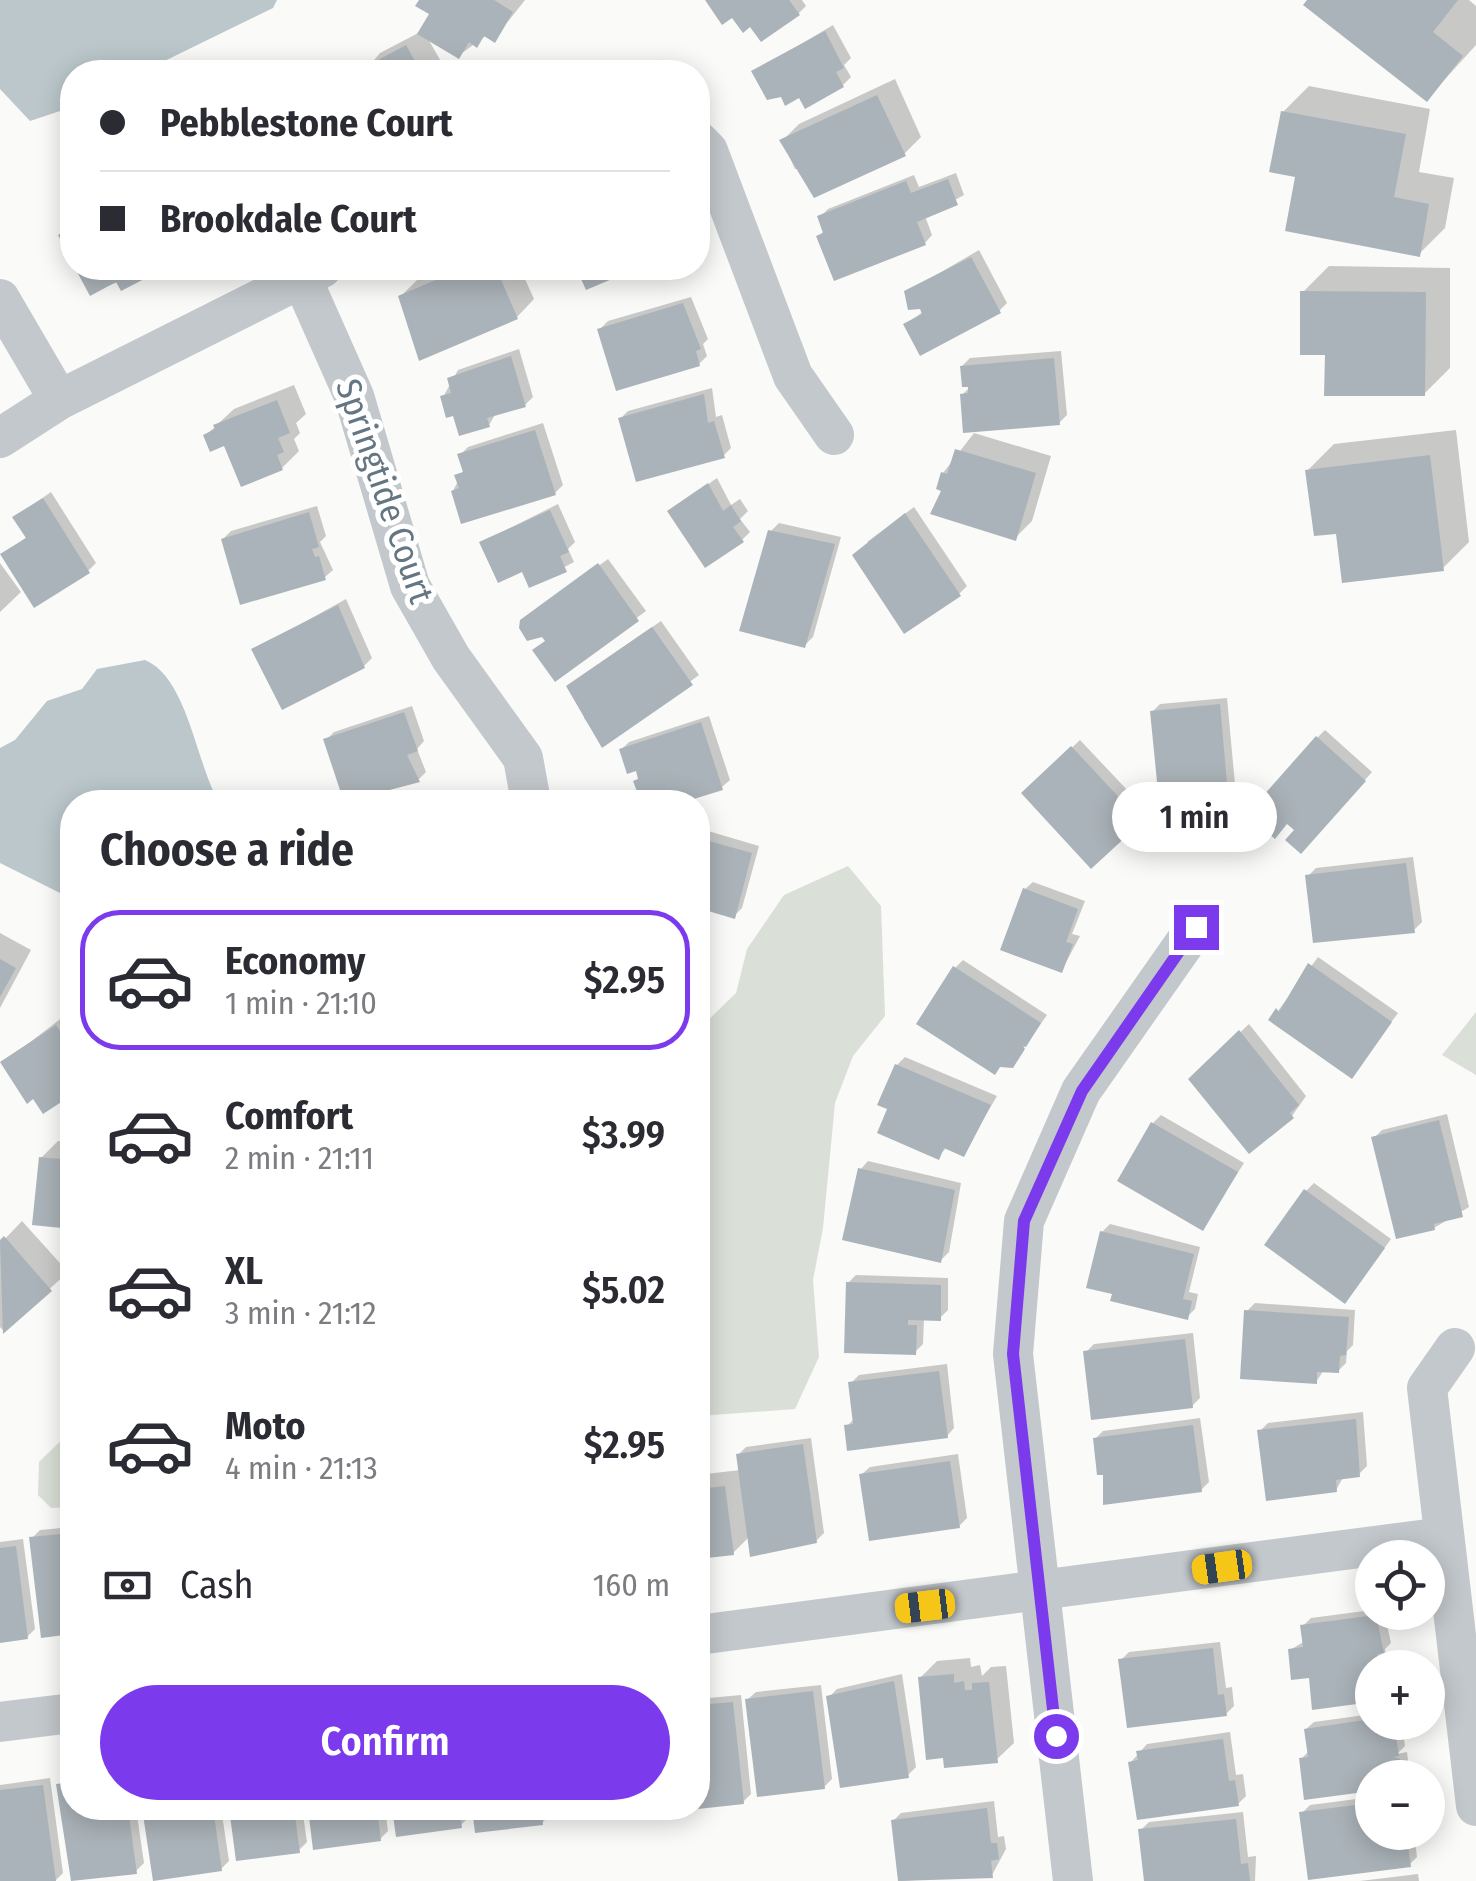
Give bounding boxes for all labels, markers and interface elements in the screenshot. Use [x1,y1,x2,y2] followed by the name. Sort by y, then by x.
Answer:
[160,100,453,146] text: Pebblestone Court
[160,196,417,242] text: Brookdale Court
[327,374,443,609] street label: Springtide Court
[1114,782,1278,852] callout: 1 min
[1160,798,1229,836] text: 1 min
[100,823,354,877] text: Choose a ride
[1174,905,1219,950] route end
[105,935,195,1025] icon: car
[225,938,365,984] text: Economy
[584,957,665,1003] text: $2.95
[225,984,377,1022] text: 1 min · 21:10
[105,1090,195,1180] icon: car
[225,1093,353,1139] text: Comfort
[582,1112,665,1158] text: $3.99
[225,1139,374,1177] text: 2 min · 21:11
[105,1245,195,1335] icon: car
[225,1248,263,1294] text: XL
[582,1267,665,1313] text: $5.02
[225,1294,376,1332] text: 3 min · 21:12
[105,1400,195,1490] icon: car
[225,1403,306,1449] text: Moto
[584,1422,665,1468] text: $2.95
[225,1449,378,1487] text: 4 min · 21:13
[1355,1540,1445,1850] map controls
[1355,1540,1445,1630] button: locate
[1190,1548,1254,1586] car
[100,1558,155,1613] icon: cash
[180,1562,254,1608] text: Cash
[593,1566,670,1604] text: 160 m
[893,1587,957,1625] car
[1355,1650,1445,1740] button: +
[100,1685,670,1800] button: Confirm
[1034,1714,1079,1759] route start
[1355,1760,1445,1850] button: −

